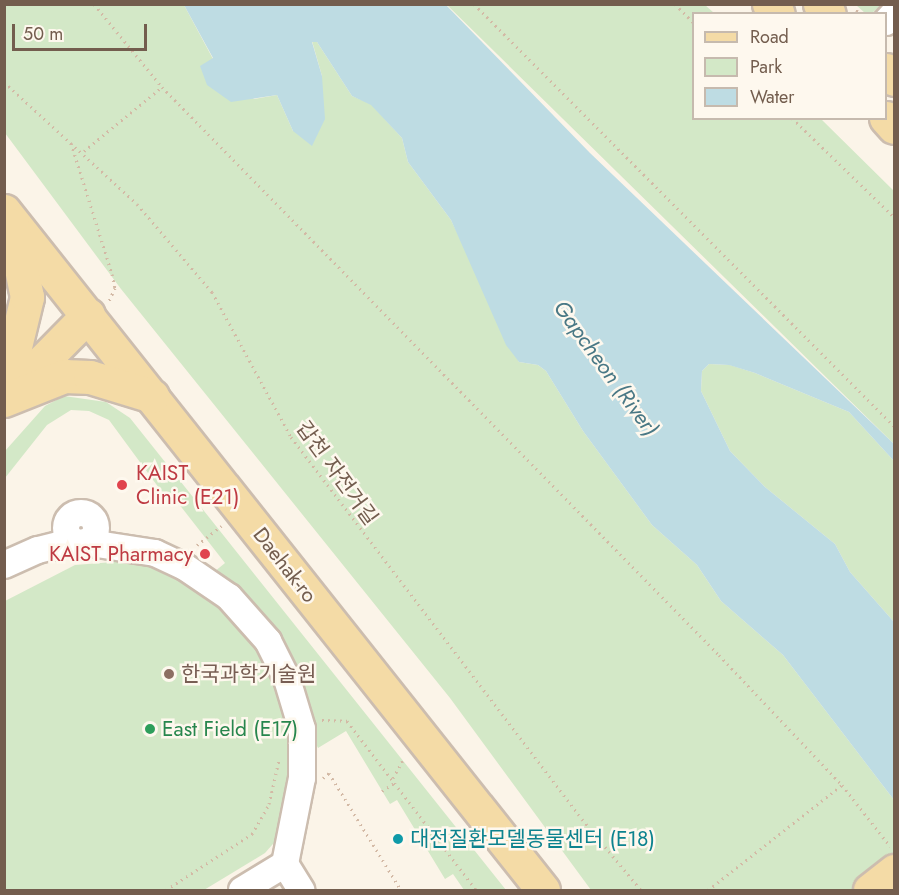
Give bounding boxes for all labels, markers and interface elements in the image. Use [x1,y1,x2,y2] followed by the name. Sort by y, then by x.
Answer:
[15,12,150,50] scale bar
[692,12,887,120] legend
[23,21,63,47] text: 50 m
[750,24,789,50] text: Road
[750,54,782,80] text: Park
[750,84,794,110] text: Water
[548,295,664,441] water label: Gapcheon (River)
[291,416,383,530] street label: 갑천 자전거길
[136,460,239,510] place label: KAIST Clinic (E21)
[113,476,131,494] marker: KAIST Clinic (E21)
[248,522,322,608] street label: Daehak-ro
[49,541,193,567] place label: KAIST Pharmacy
[198,547,212,561] marker: KAIST Pharmacy
[181,661,316,687] place label: 한국과학기술원
[162,667,176,681] marker: 한국과학기술원
[162,716,298,742] place label: East Field (E17)
[143,722,157,736] marker: East Field (E17)
[410,826,655,852] place label: 대전질환모델동물센터 (E18)
[391,832,405,846] marker: 대전질환모델동물센터 (E18)

